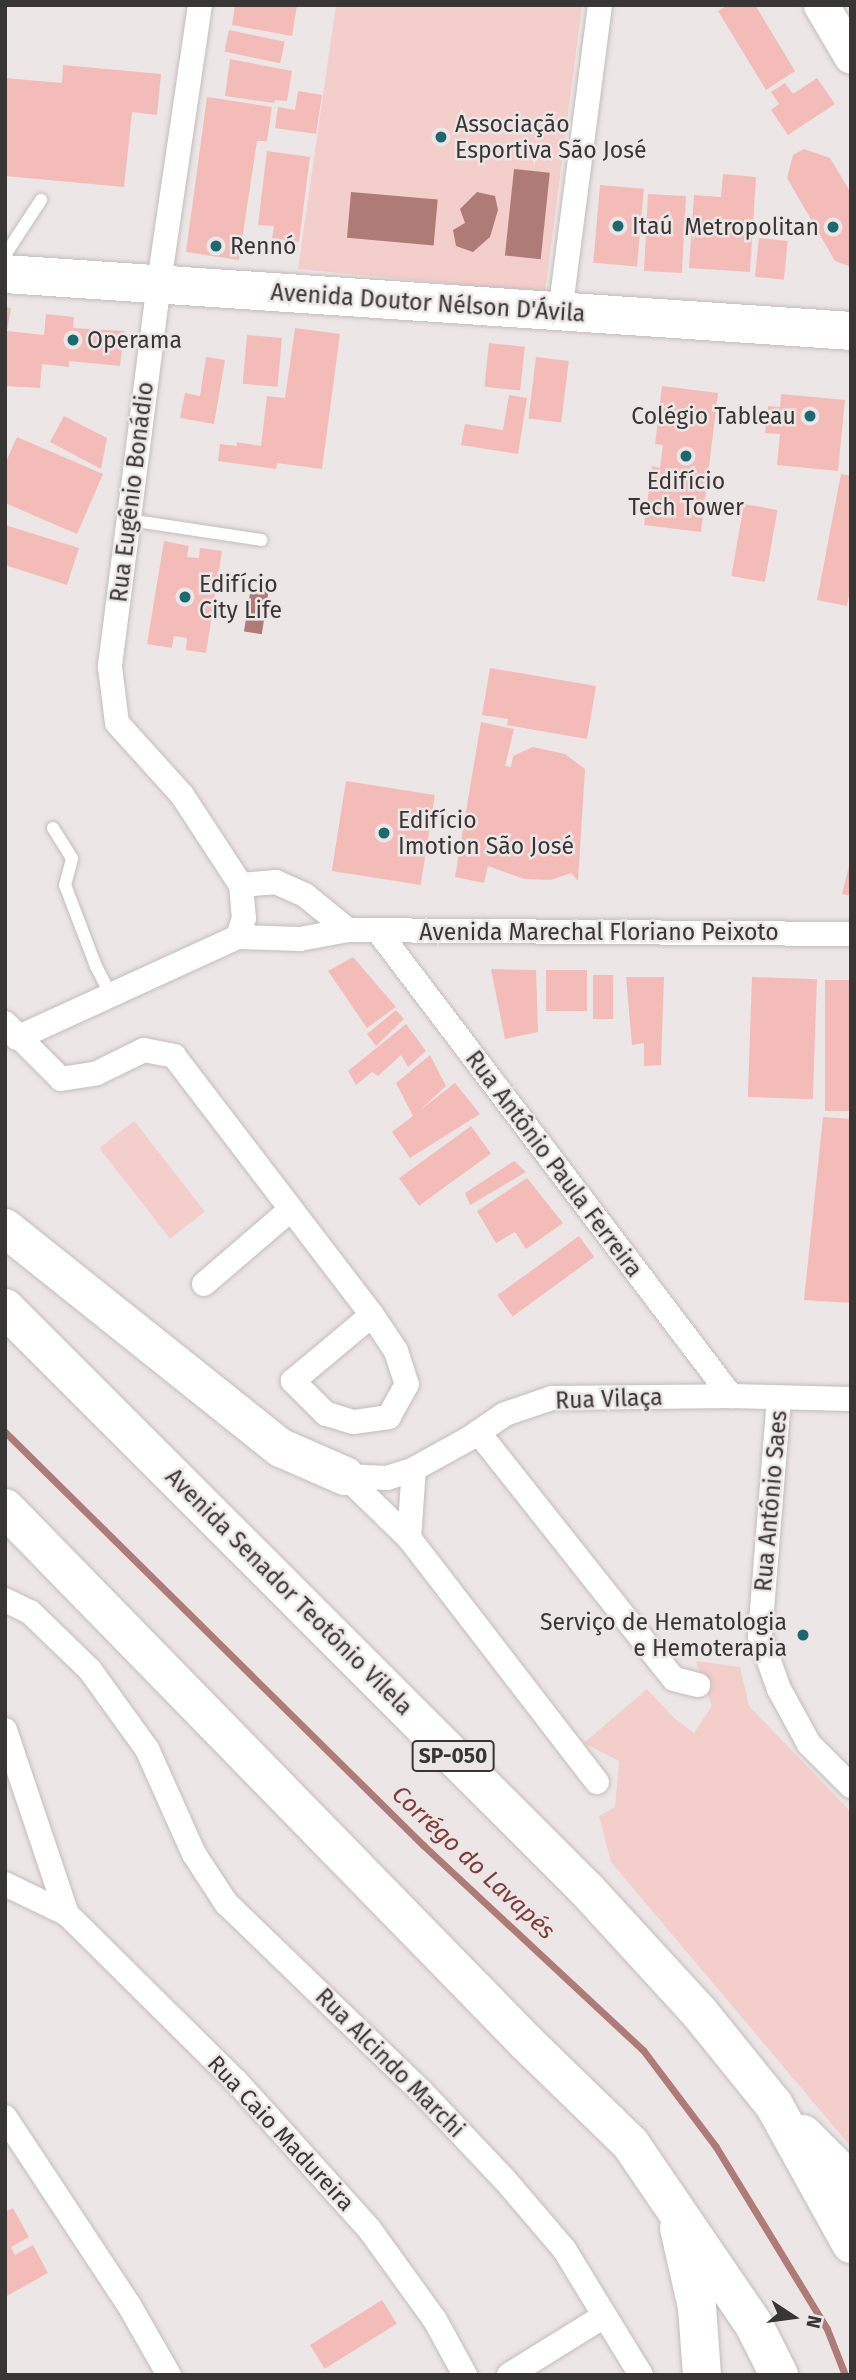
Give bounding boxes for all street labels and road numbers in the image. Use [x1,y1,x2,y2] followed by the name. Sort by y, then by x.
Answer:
[270,278,586,328] street label: Avenida Doutor Nélson D'Ávila
[105,380,159,604] street label: Rua Eugênio Bonádio
[419,918,779,946] street label: Avenida Marechal Floriano Peixoto
[460,1045,648,1283] street label: Rua Antônio Paula Ferreira
[555,1383,663,1415] street label: Rua Vilaça
[749,1409,793,1593] street label: Rua Antônio Saes
[160,1463,418,1721] street label: Avenida Senador Teotônio Vilela
[411,1738,495,1774] road number: SP-050
[310,1983,470,2143] street label: Rua Alcindo Marchi
[202,2050,360,2216] street label: Rua Caio Madureira

